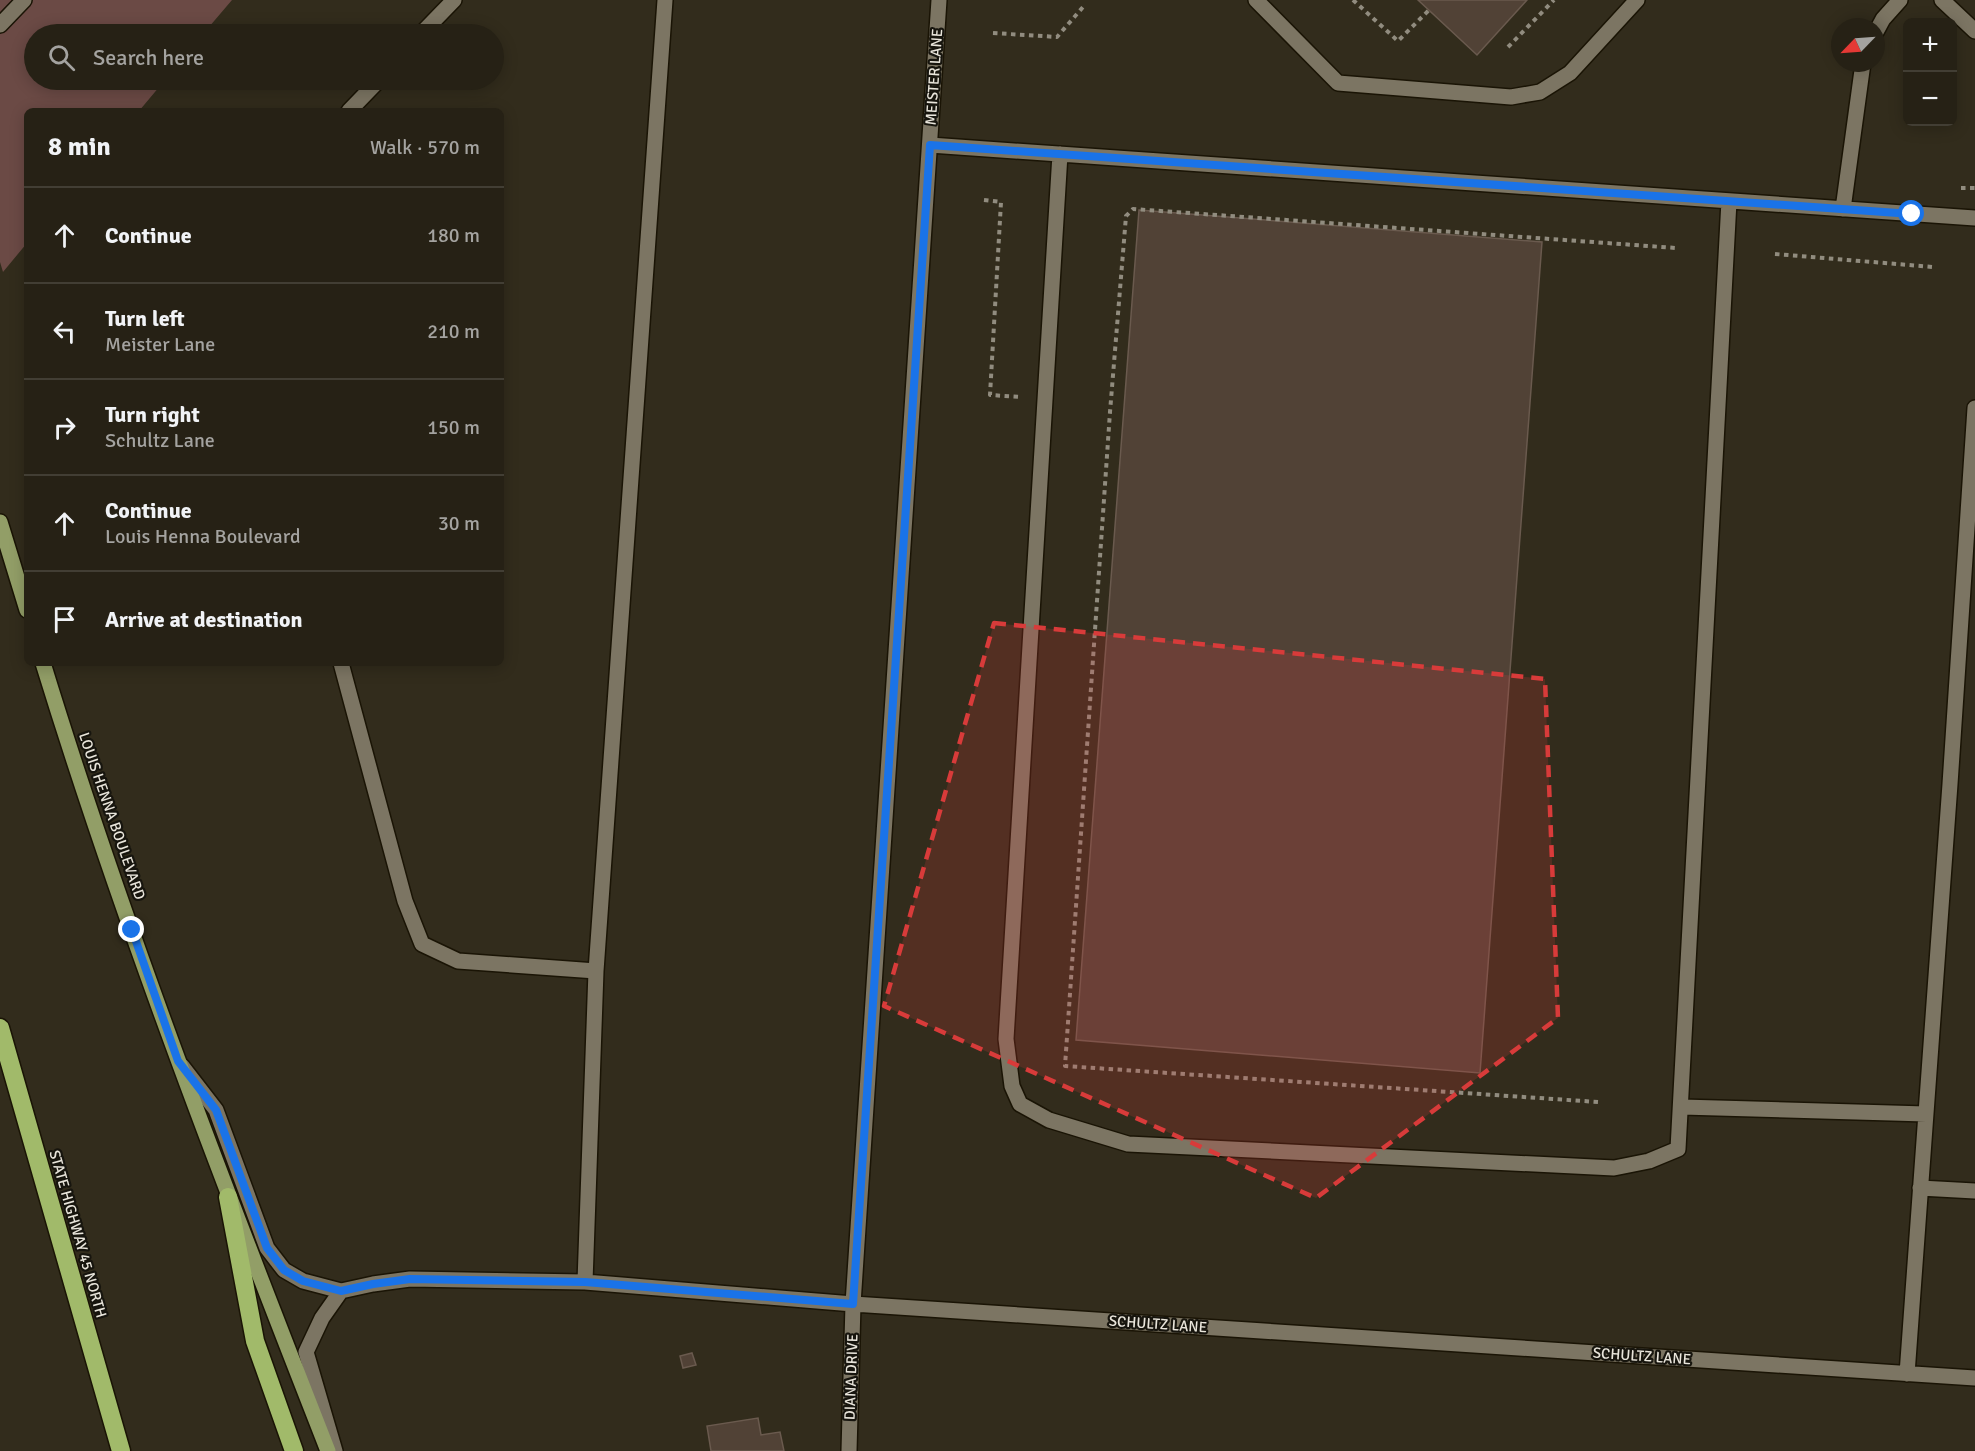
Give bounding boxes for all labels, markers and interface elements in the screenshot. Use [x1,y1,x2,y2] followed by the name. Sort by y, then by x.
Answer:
[1831,18,1885,72] north arrow
[1903,18,1957,126] map controls
[1903,18,1957,72] button: +
[24,24,504,90] search box
[922,28,946,126] street label: MEISTER LANE
[45,41,78,74] icon: search
[93,44,204,71] text: Search here
[1903,72,1957,126] button: −
[48,131,111,163] text: 8 min
[370,135,480,160] text: Walk · 570 m
[1898,200,1924,226] route start
[48,219,81,252] icon: ahead
[105,222,192,249] text: Continue
[427,223,480,248] text: 180 m
[105,305,185,332] text: Turn left
[48,315,81,348] icon: left
[427,319,480,344] text: 210 m
[105,332,215,357] text: Meister Lane
[105,401,200,428] text: Turn right
[48,411,81,444] icon: right
[427,415,480,440] text: 150 m
[105,428,215,453] text: Schultz Lane
[105,497,192,524] text: Continue
[48,507,81,540] icon: ahead
[438,511,480,536] text: 30 m
[105,524,301,549] text: Louis Henna Boulevard
[48,603,81,636] icon: arrive
[105,606,302,633] text: Arrive at destination
[75,730,149,902] street label: LOUIS HENNA BOULEVARD
[118,916,144,942] route end
[45,1148,111,1320] street label: STATE HIGHWAY 45 NORTH
[1108,1312,1208,1336] street label: SCHULTZ LANE
[841,1334,861,1420] street label: DIANA DRIVE
[1592,1344,1692,1368] street label: SCHULTZ LANE

